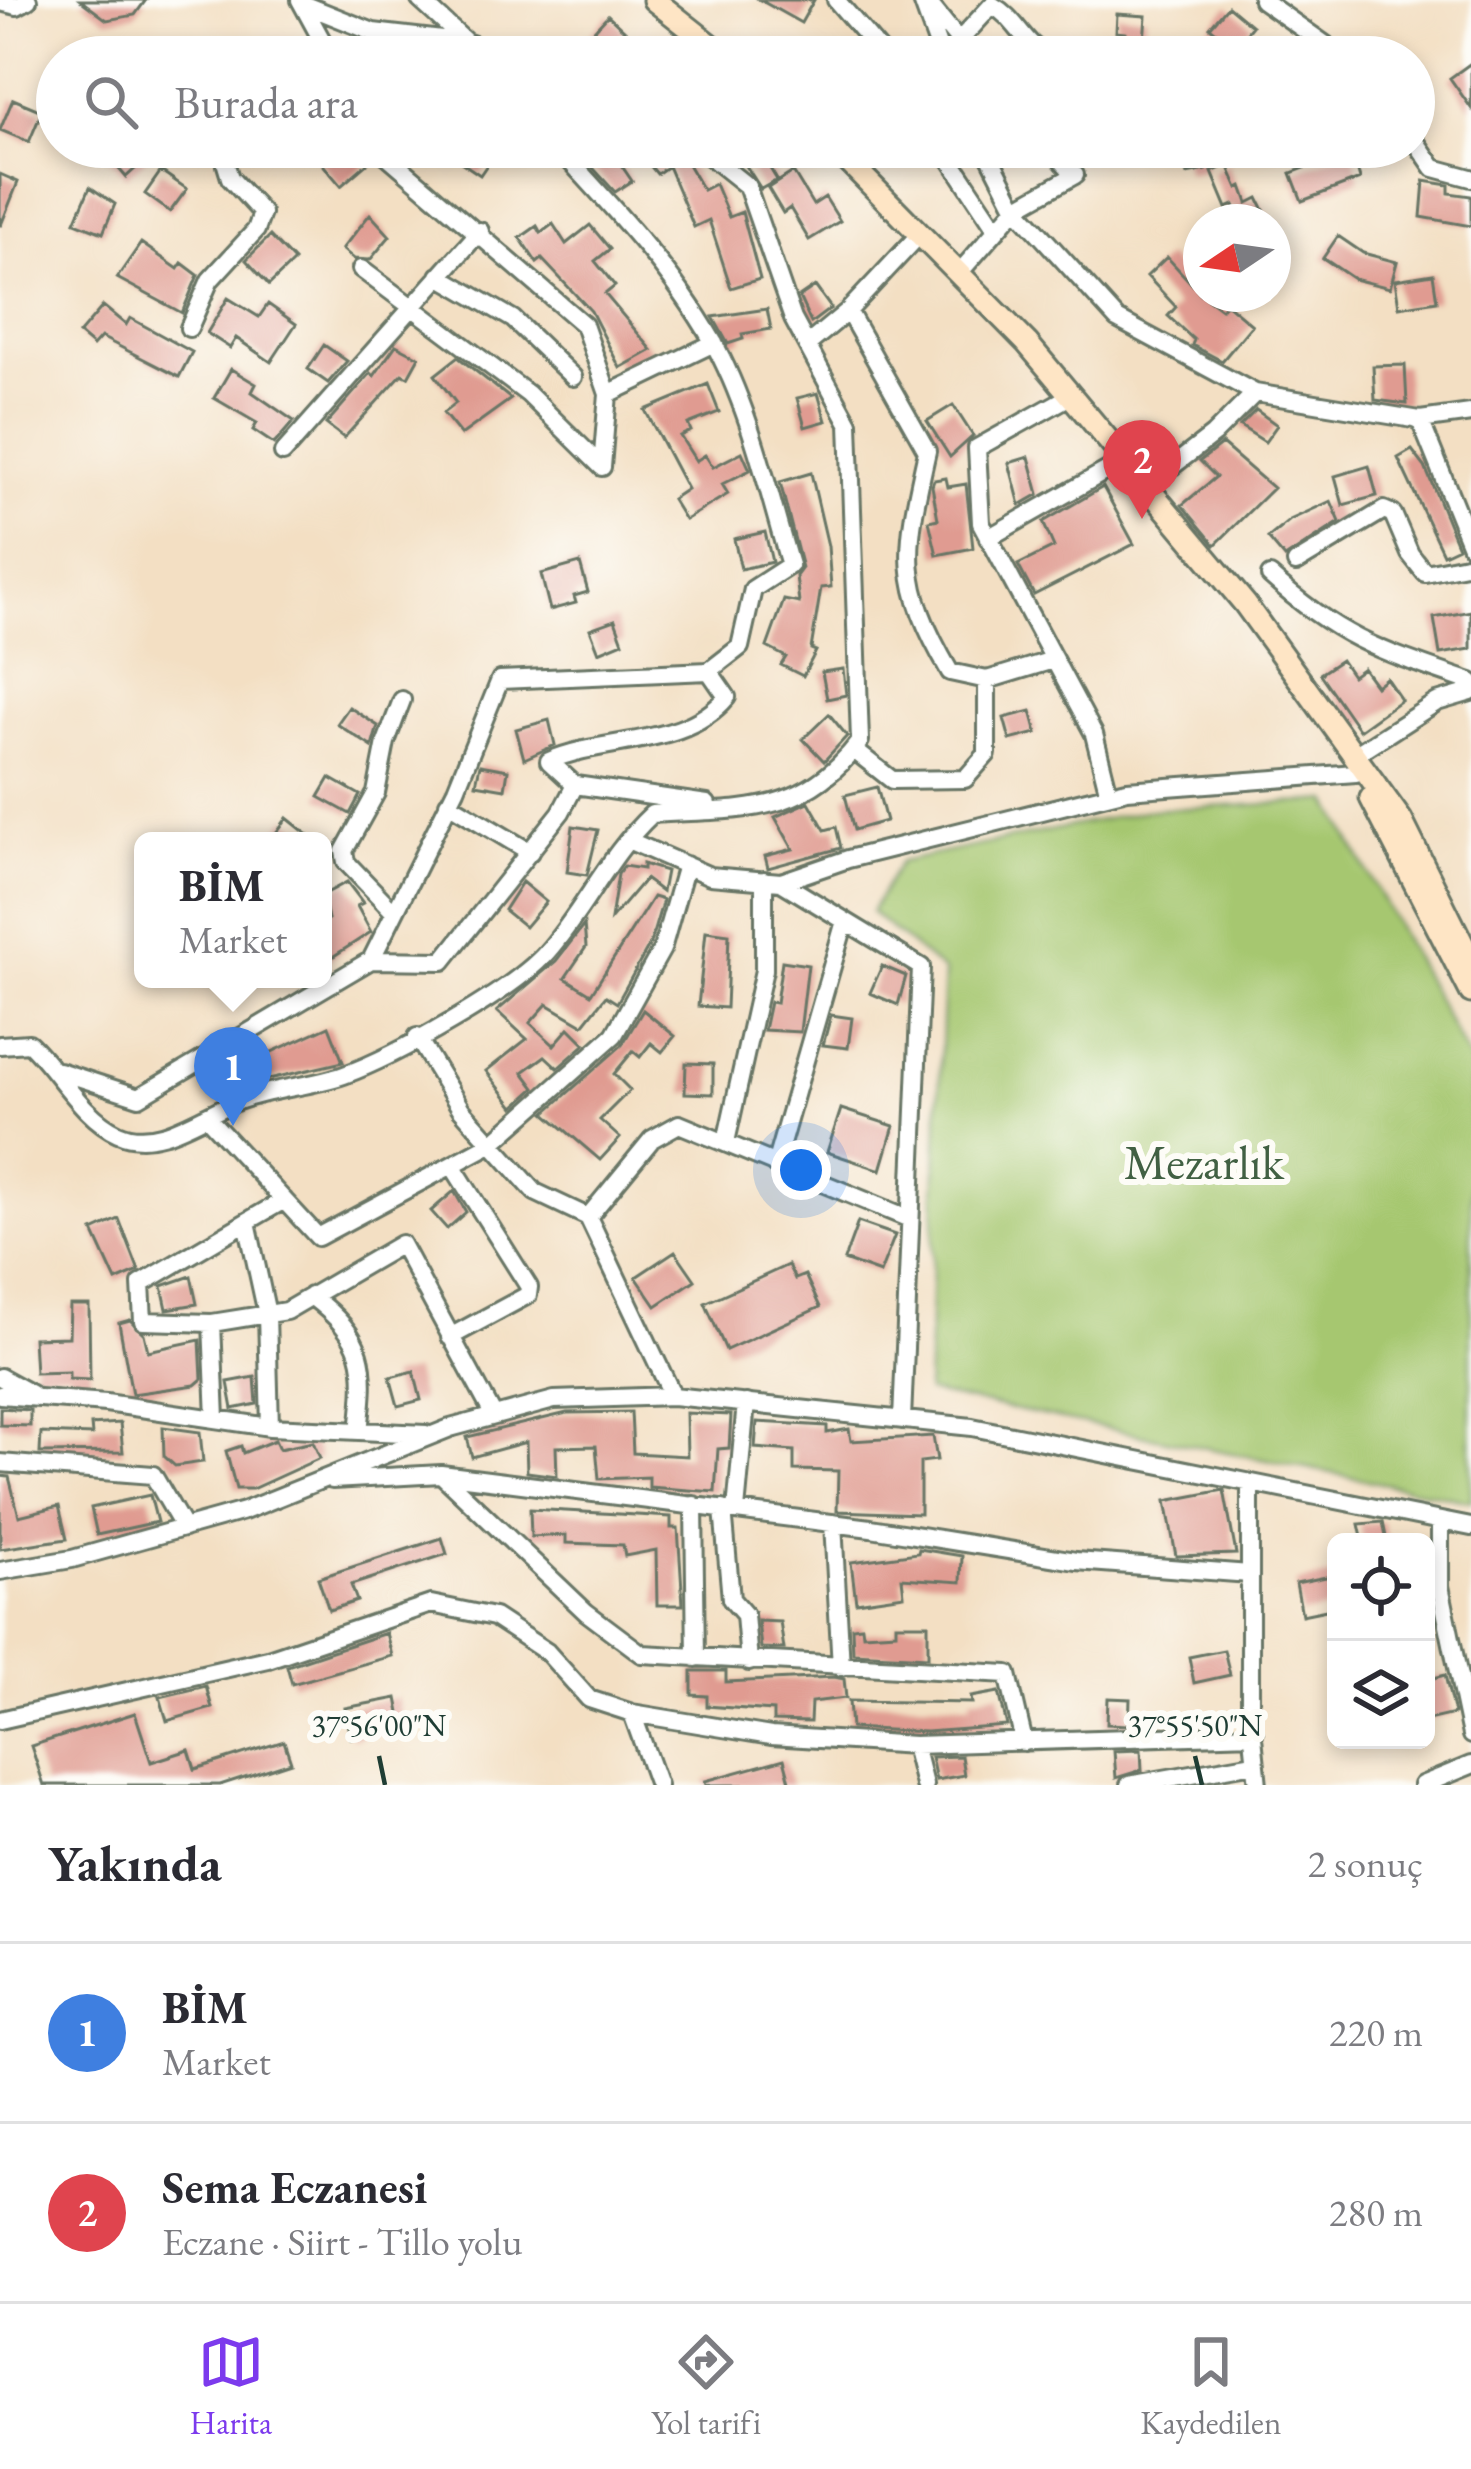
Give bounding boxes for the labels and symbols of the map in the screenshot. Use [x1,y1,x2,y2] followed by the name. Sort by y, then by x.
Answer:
[1183,204,1291,312] north arrow
[1103,420,1181,519] pin: 2
[194,1027,272,1126] pin: 1
[1124,1131,1285,1193] park label: Mezarlık
[771,1140,831,1200] your location
[312,1706,447,1745] text: 37°56'00"N
[1128,1706,1263,1745] text: 37°55'50"N

